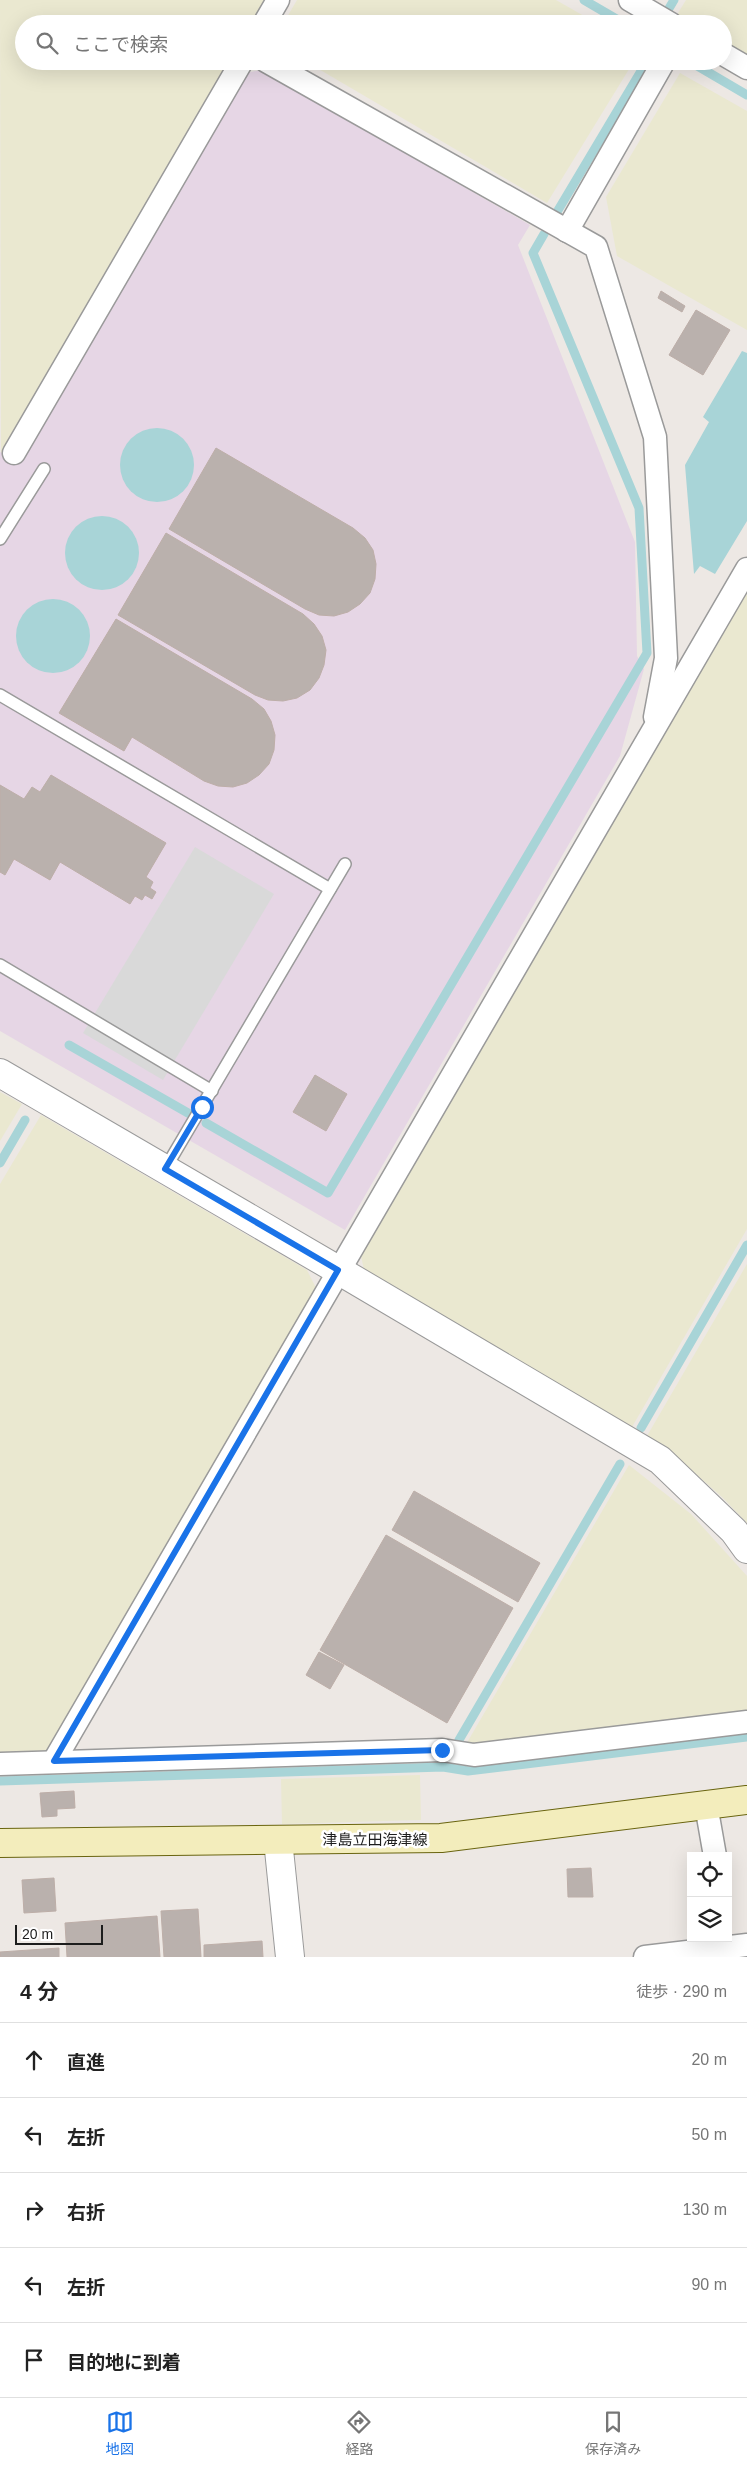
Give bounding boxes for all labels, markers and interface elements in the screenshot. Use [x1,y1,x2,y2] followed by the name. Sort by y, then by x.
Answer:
[15,15,732,70] search box
[33,29,61,57] icon: search
[73,34,168,55] text: ここで検索
[191,1096,214,1119] route start
[431,1739,454,1762] route end
[322,1831,428,1848] street label: 津島立田海津線
[687,1852,732,1942] map controls
[687,1852,732,1897] button: locate
[687,1897,732,1942] button: layers
[15,1922,102,1945] scale bar
[22,1926,53,1942] text: 20 m
[20,1980,59,2003] text: 4 分
[636,1983,727,2000] text: 徒歩 · 290 m
[20,2046,48,2074] icon: ahead
[691,2051,727,2068] text: 20 m
[67,2052,105,2073] text: 直進
[20,2121,48,2149] icon: left
[691,2126,727,2143] text: 50 m
[67,2127,105,2148] text: 左折
[20,2196,48,2224] icon: right
[683,2201,727,2218] text: 130 m
[67,2202,105,2223] text: 右折
[20,2271,48,2299] icon: left
[691,2276,727,2293] text: 90 m
[67,2277,105,2298] text: 左折
[20,2346,48,2374] icon: arrive
[67,2352,181,2373] text: 目的地に到着
[106,2408,134,2458] tab: 地図
[345,2408,373,2458] tab: 経路
[585,2408,641,2458] tab: 保存済み

